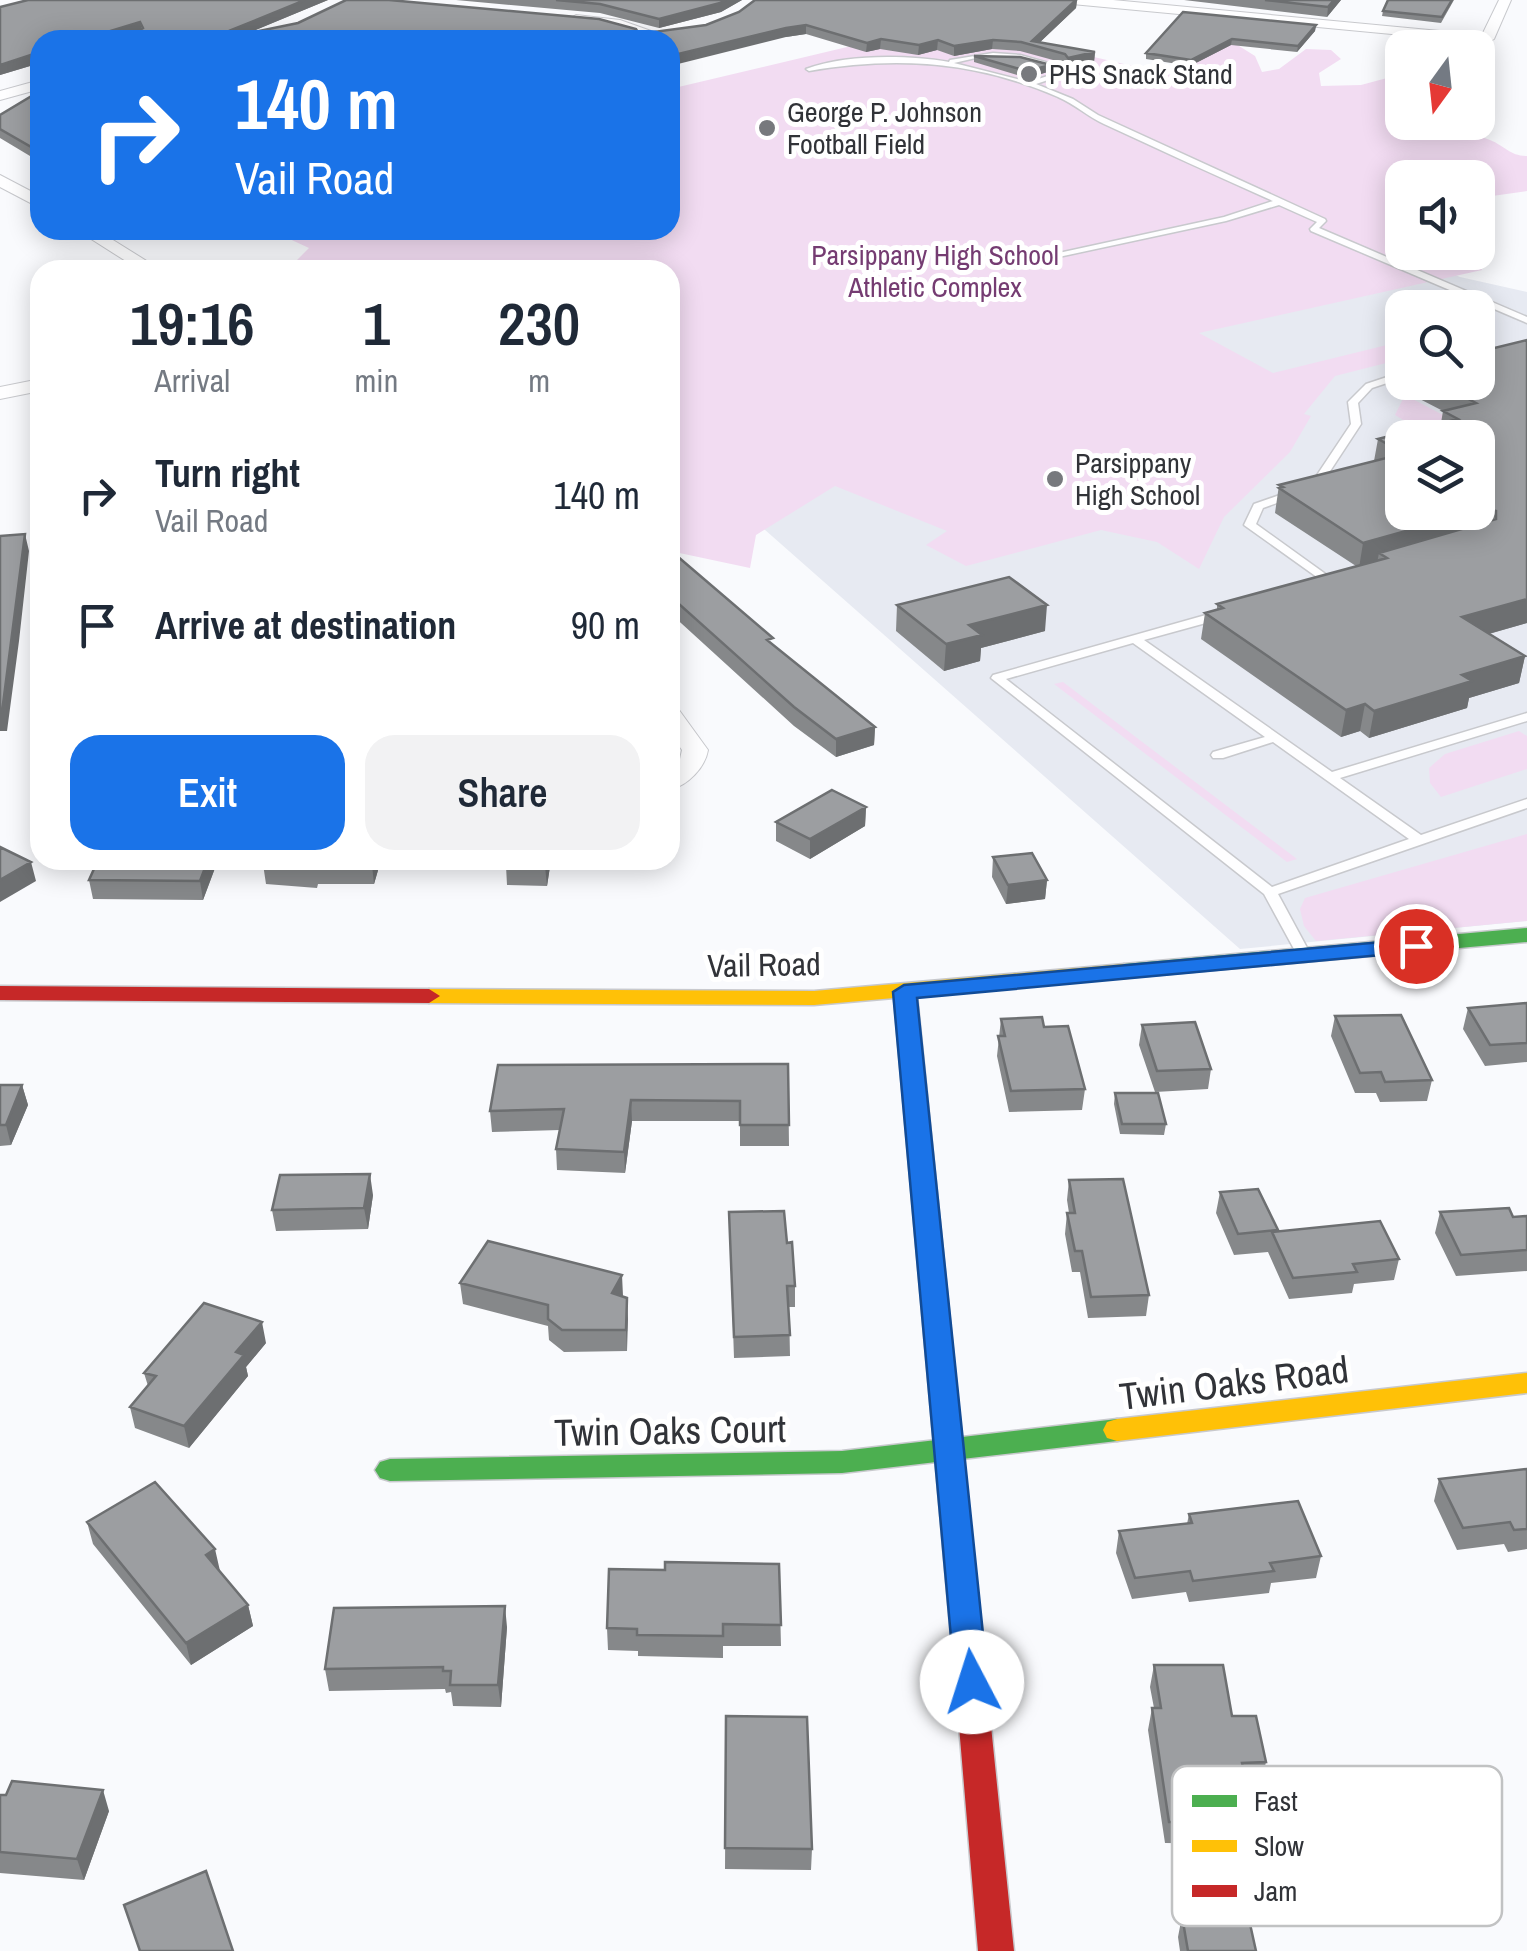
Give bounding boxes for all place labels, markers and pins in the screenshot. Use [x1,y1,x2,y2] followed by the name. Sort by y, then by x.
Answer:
[1049,55,1233,93] place label: PHS Snack Stand
[1018,63,1040,85] marker: PHS Snack Stand
[787,93,982,163] place label: George P. Johnson Football Field
[756,117,778,139] marker: George P. Johnson Football Field
[1075,444,1200,514] place label: Parsippany High School
[1044,468,1066,490] marker: Parsippany High School
[1374,904,1459,989] pin

